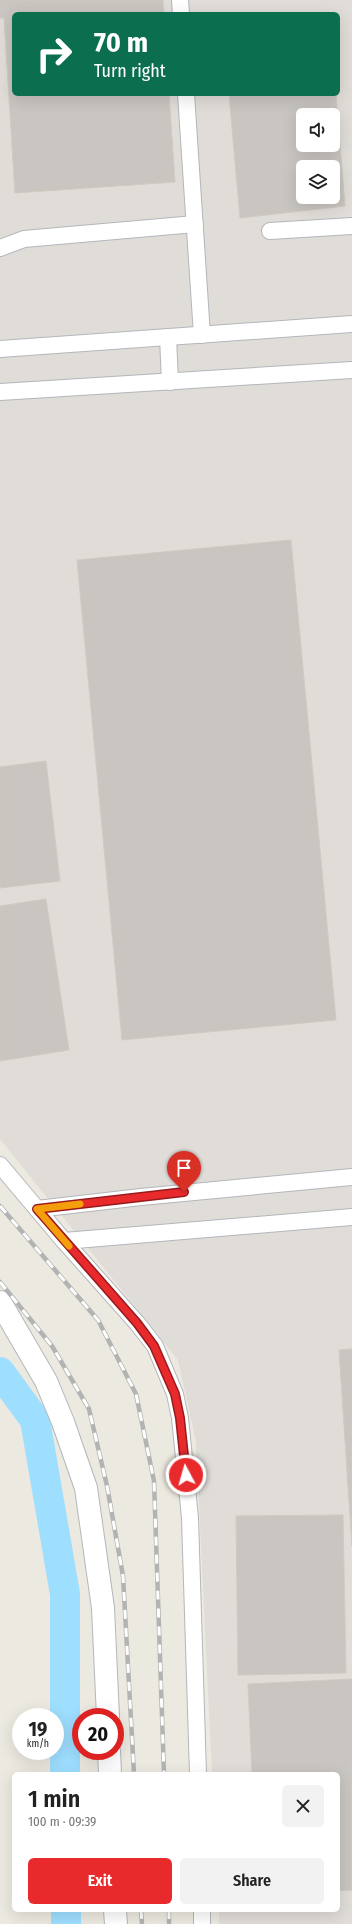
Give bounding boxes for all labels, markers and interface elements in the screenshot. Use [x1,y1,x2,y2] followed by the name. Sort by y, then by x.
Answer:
[94,26,148,59] text: 70 m
[28,28,80,80] icon: right
[94,60,166,82] text: Turn right
[296,108,340,204] map controls
[296,108,340,152] button: sound
[296,160,340,204] button: layers
[167,1151,201,1192] pin
[173,1157,195,1179] icon: arrive
[165,1454,207,1496] position arrow
[72,1708,124,1760] speed limit sign: 20
[29,1717,47,1741] text: 19
[27,1738,49,1750] text: km/h
[28,1785,80,1813] text: 1 min
[282,1785,324,1827] button: close
[28,1814,96,1829] text: 100 m · 09:39
[28,1858,172,1904] button: Exit
[180,1858,324,1904] button: Share

